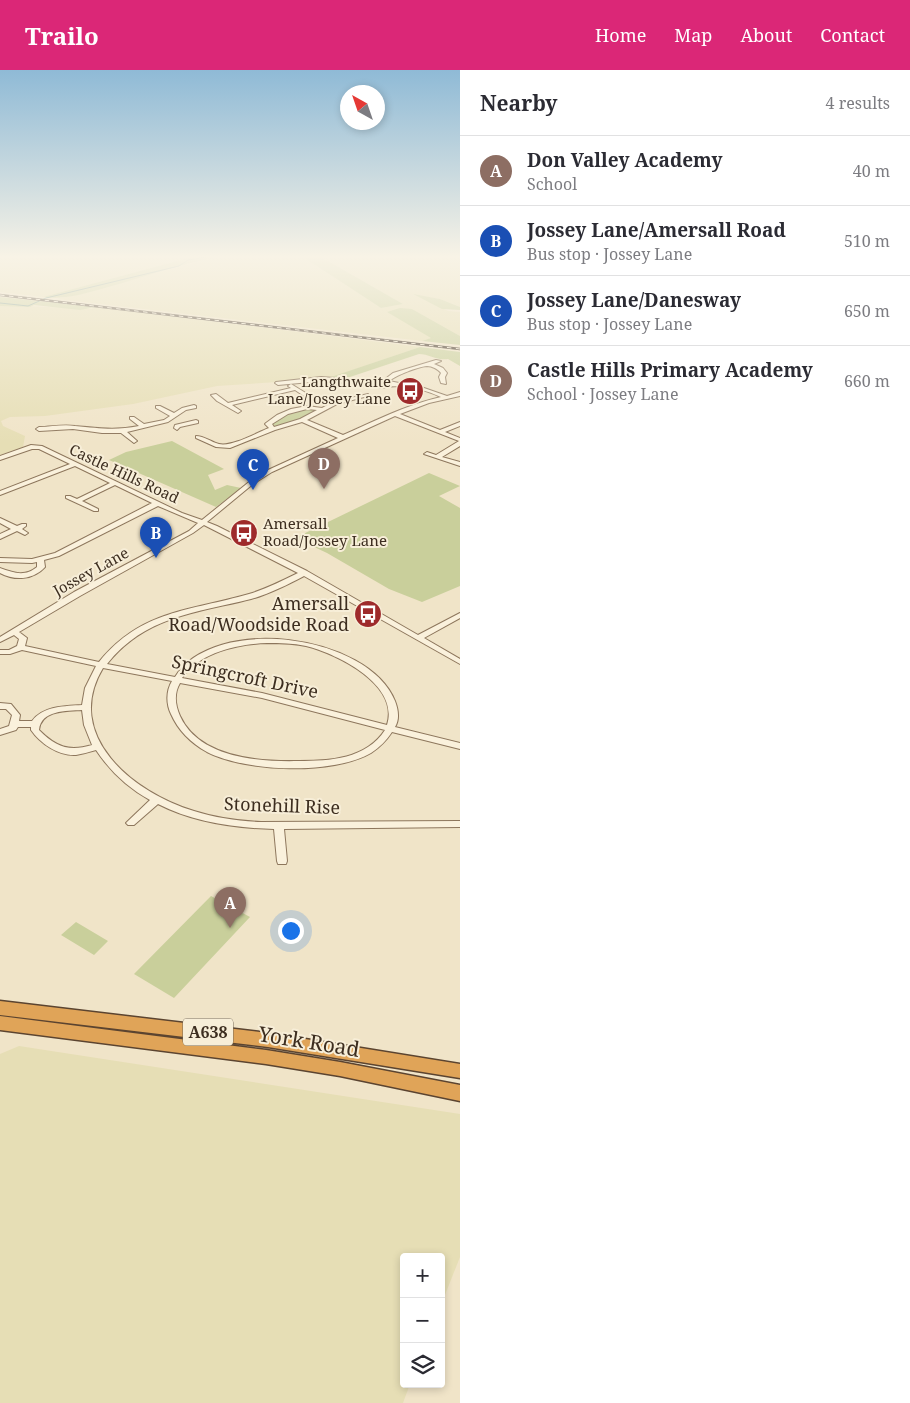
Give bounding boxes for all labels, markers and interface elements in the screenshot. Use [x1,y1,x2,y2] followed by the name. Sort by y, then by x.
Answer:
[25,19,99,52] text: Trailo
[595,23,646,47] text: Home
[674,23,712,47] text: Map
[740,23,792,47] text: About
[820,23,885,47] text: Contact
[340,85,385,130] north arrow
[480,89,558,117] text: Nearby
[826,92,890,114] text: 4 results
[527,147,722,173] text: Don Valley Academy
[490,160,502,182] text: A
[853,160,890,182] text: 40 m
[527,173,577,195] text: School
[527,217,786,243] text: Jossey Lane/Amersall Road
[491,230,501,252] text: B
[844,230,890,252] text: 510 m
[527,243,692,265] text: Bus stop · Jossey Lane
[527,287,741,313] text: Jossey Lane/Danesway
[491,300,501,322] text: C
[844,300,890,322] text: 650 m
[527,313,692,335] text: Bus stop · Jossey Lane
[527,357,813,383] text: Castle Hills Primary Academy
[490,370,502,392] text: D
[844,370,890,392] text: 660 m
[268,371,391,408] place label: Langthwaite Lane/Jossey Lane
[395,376,425,406] bus stop icon: Langthwaite Lane/Jossey Lane
[527,383,678,405] text: School · Jossey Lane
[66,439,183,507] street label: Castle Hills Road
[308,448,340,489] pin: D
[237,449,269,490] pin: C
[263,513,387,550] place label: Amersall Road/Jossey Lane
[140,517,172,558] pin: B
[229,518,259,548] bus stop icon: Amersall Road/Jossey Lane
[48,542,132,601] street label: Jossey Lane
[168,591,349,636] place label: Amersall Road/Woodside Road
[353,599,383,629] bus stop icon: Amersall Road/Woodside Road
[170,649,321,703] street label: Springcroft Drive
[224,791,340,819] street label: Stonehill Rise
[214,887,246,928] pin: A
[278,918,304,944] your location
[183,1019,233,1046] road number: A638
[256,1019,362,1063] street label: York Road
[400,1253,445,1388] map controls
[400,1253,445,1298] button: +
[400,1298,445,1343] button: −
[400,1343,445,1388] button: layers

